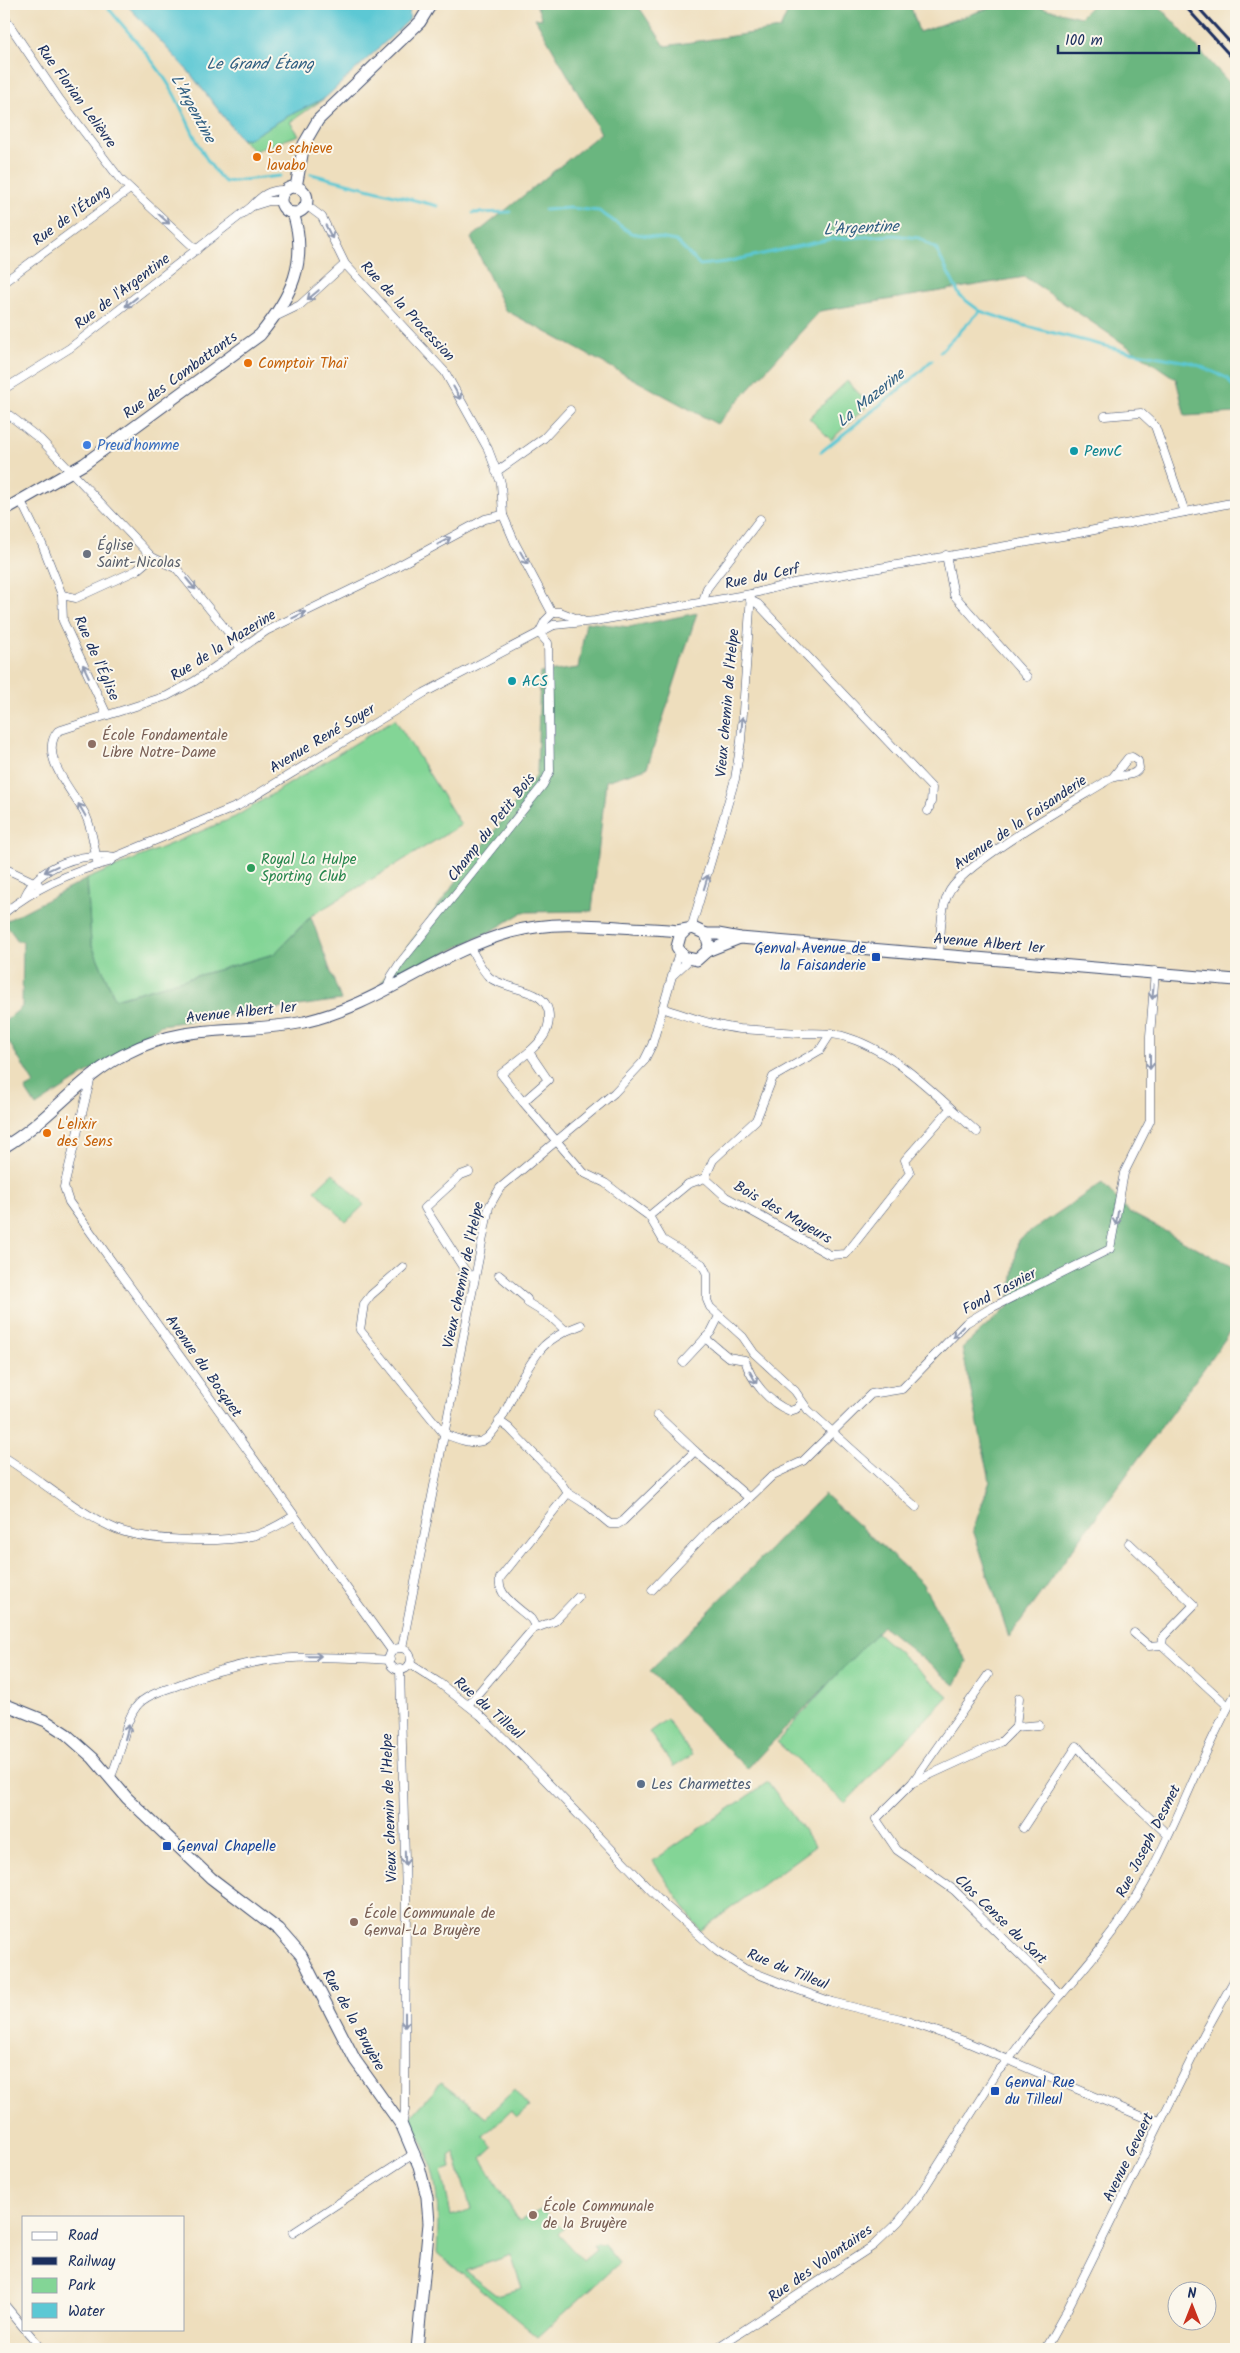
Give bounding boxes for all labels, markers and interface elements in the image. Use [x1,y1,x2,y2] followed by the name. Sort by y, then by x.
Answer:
[1058,22,1199,54] scale bar
[1065,29,1103,53] text: 100 m
[30,40,122,154] street label: Rue Florian Lelièvre
[206,52,315,77] water label: Le Grand Étang
[164,70,223,149] water label: L'Argentine
[267,137,333,178] place label: Le schieve lavabo
[251,151,263,163] marker: Le schieve lavabo
[27,179,116,252] street label: Rue de l'Étang
[158,213,170,225] one-way arrow
[823,214,901,243] water label: L'Argentine
[324,224,334,239] one-way arrow
[69,247,176,336] street label: Rue de l'Argentine
[354,256,460,367] street label: Rue de la Procession
[307,289,320,300] one-way arrow
[125,296,138,307] one-way arrow
[118,326,243,426] street label: Rue des Combattants
[258,352,348,376] place label: Comptoir Thaï
[242,357,254,369] marker: Comptoir Thaï
[831,362,912,434] water label: La Mazerine
[453,385,462,400] one-way arrow
[97,434,179,458] place label: Preud'homme
[81,439,93,451] marker: Preud'homme
[1084,440,1122,464] place label: PenvC
[1068,445,1080,457] marker: PenvC
[97,534,181,575] place label: Église Saint-Nicolas
[436,536,450,546] one-way arrow
[81,548,93,560] marker: Église Saint-Nicolas
[519,551,529,565] one-way arrow
[723,557,803,597] street label: Rue du Cerf
[186,578,197,591] one-way arrow
[166,603,281,688] street label: Rue de la Mazerine
[291,610,306,620] one-way arrow
[67,612,126,705] street label: Rue de l'Église
[710,627,746,779] street label: Vieux chemin de l'Helpe
[81,664,91,679] one-way arrow
[522,670,548,694] place label: ACS
[506,675,518,687] marker: ACS
[265,697,381,780] street label: Avenue René Soyer
[737,716,747,732] one-way arrow
[102,724,228,765] place label: École Fondamentale Libre Notre-Dame
[86,738,98,750] marker: École Fondamentale Libre Notre-Dame
[442,768,542,887] street label: Champ du Petit Bois
[949,769,1092,877] street label: Avenue de la Faisanderie
[76,803,86,817] one-way arrow
[261,848,357,889] place label: Royal La Hulpe Sporting Club
[245,862,257,874] marker: Royal La Hulpe Sporting Club
[44,865,59,875] one-way arrow
[701,874,711,890] one-way arrow
[933,927,1046,961] street label: Avenue Albert 1er
[755,937,866,978] place label: Genval Avenue de la Faisanderie
[870,951,882,963] marker: Genval Avenue de la Faisanderie
[1149,984,1158,1000] one-way arrow
[185,995,298,1031] street label: Avenue Albert 1er
[1145,1054,1155,1070] one-way arrow
[57,1113,113,1154] place label: L'elixir des Sens
[41,1127,53,1139] marker: L'elixir des Sens
[729,1175,837,1251] street label: Bois des Mayeurs
[437,1199,491,1351] street label: Vieux chemin de l'Helpe
[1111,1209,1121,1225] one-way arrow
[958,1262,1042,1321] street label: Fond Tasnier
[159,1310,248,1423] street label: Avenue du Bosquet
[952,1326,964,1338] one-way arrow
[748,1370,758,1385] one-way arrow
[306,1651,322,1660] one-way arrow
[448,1671,529,1746] street label: Rue du Tilleul
[122,1725,132,1741] one-way arrow
[375,1733,405,1883] street label: Vieux chemin de l'Helpe
[651,1773,751,1797] place label: Les Charmettes
[635,1778,647,1790] marker: Les Charmettes
[1110,1780,1188,1902] street label: Rue Joseph Desmet
[177,1835,276,1859] place label: Genval Chapelle
[161,1840,173,1852] marker: Genval Chapelle
[401,1850,410,1866] one-way arrow
[948,1869,1052,1971] street label: Clos Cense du Sart
[364,1902,496,1943] place label: École Communale de Genval-La Bruyère
[348,1916,360,1928] marker: École Communale de Genval-La Bruyère
[743,1943,832,1997] street label: Rue du Tilleul
[315,1965,391,2076] street label: Rue de la Bruyère
[400,2012,410,2028] one-way arrow
[1005,2071,1075,2112] place label: Genval Rue du Tilleul
[989,2085,1001,2097] marker: Genval Rue du Tilleul
[1097,2108,1161,2206] street label: Avenue Gevaert
[543,2195,654,2236] place label: École Communale de la Bruyère
[527,2209,539,2221] marker: École Communale de la Bruyère
[22,2216,185,2330] legend
[763,2218,878,2309] street label: Rue des Volontaires
[68,2224,99,2248] text: Road
[68,2250,116,2274] text: Railway
[68,2274,96,2298] text: Park
[1168,2280,1218,2330] north arrow
[1188,2283,1197,2305] text: N
[68,2300,105,2324] text: Water

